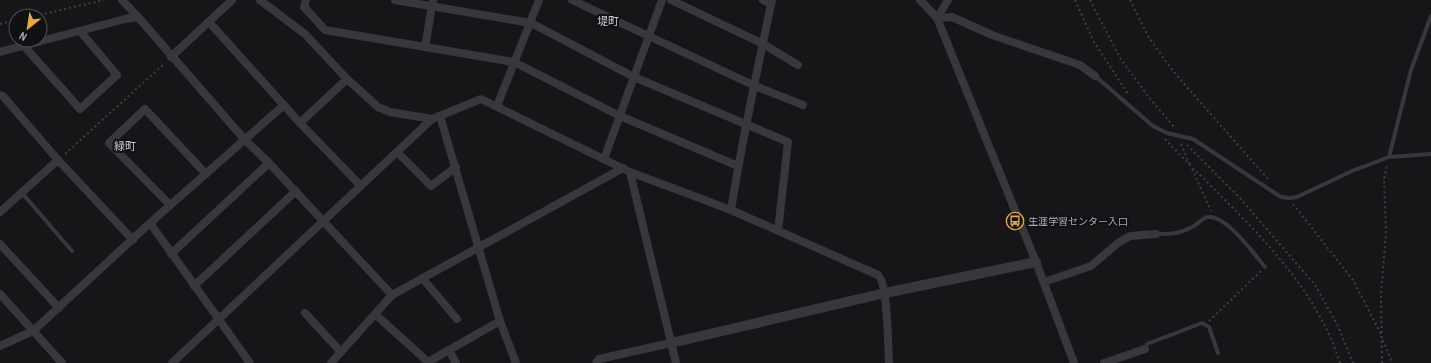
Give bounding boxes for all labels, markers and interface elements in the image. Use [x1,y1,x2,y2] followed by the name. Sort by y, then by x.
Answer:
[8,8,48,48] north arrow
[597,14,619,28] district label: 堤町
[17,29,29,44] text: N
[114,139,136,153] district label: 緑町
[1005,211,1025,231] bus stop icon: 生涯学習センター入口
[1028,215,1128,228] place label: 生涯学習センター入口

